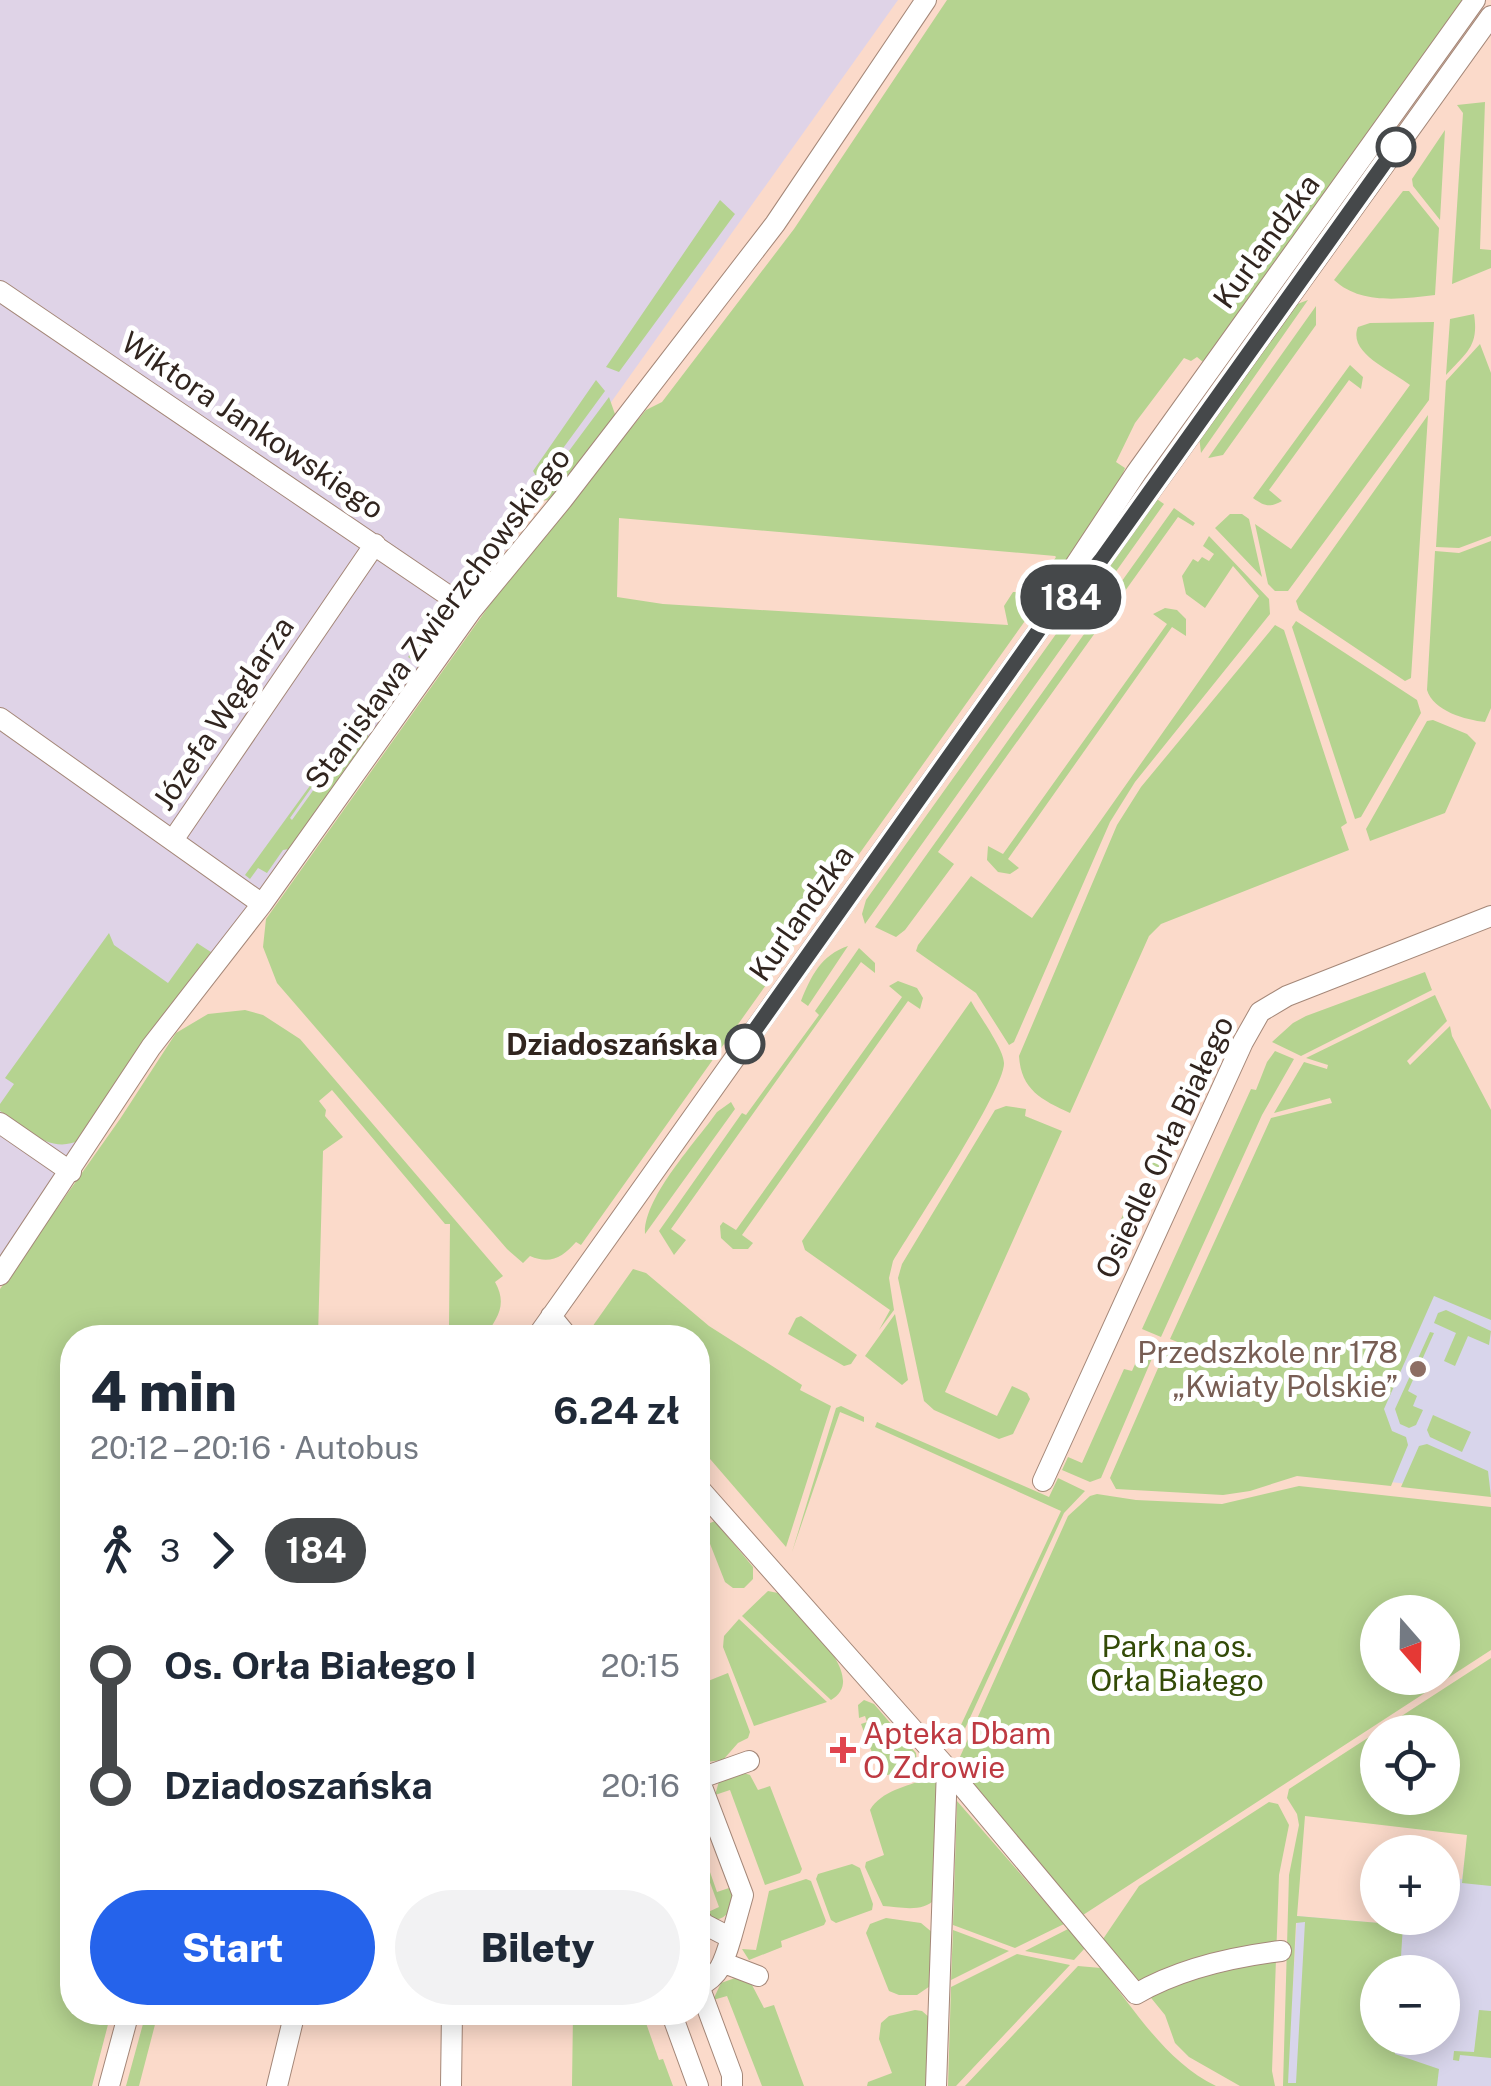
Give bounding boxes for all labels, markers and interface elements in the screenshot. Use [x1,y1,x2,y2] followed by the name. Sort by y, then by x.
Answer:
[1377,128,1415,166] unlabelled marker
[1205,167,1327,315] street label: Kurlandzka
[115,324,391,526] street label: Wiktora Jankowskiego
[297,440,577,796] street label: Stanisława Zwierzchowskiego
[1014,564,1128,630] line badge: 184
[1040,577,1102,618] text: 184
[145,609,301,817] street label: Józefa Węglarza
[741,838,861,988] street label: Kurlandzka
[1087,1010,1241,1284] street label: Osiedle Orła Białego
[726,1025,764,1063] marker: Dziadoszańska
[506,1026,718,1062] place label: Dziadoszańska
[1137,1334,1398,1404] place label: Przedszkole nr 178 „Kwiaty Polskie”
[1407,1358,1429,1380] marker: Przedszkole nr 178 „Kwiaty Polskie”
[90,1359,237,1423] text: 4 min
[553,1388,680,1433] text: 6.24 zł
[90,1429,419,1466] text: 20:12 – 20:16 · Autobus
[90,1523,145,1578] icon: walk
[195,1523,250,1578] icon: forward
[285,1530,346,1571] text: 184
[160,1532,180,1569] text: 3
[1360,1595,1460,1695] north arrow
[1360,1595,1460,2055] map controls
[1090,1628,1264,1698] park label: Park na os. Orła Białego
[164,1643,477,1688] text: Os. Orła Białego I
[601,1647,680,1684] text: 20:15
[863,1715,1051,1785] place label: Apteka Dbam O Zdrowie
[1360,1715,1460,1815] button: locate
[832,1739,854,1761] marker: Apteka Dbam O Zdrowie
[164,1763,433,1808] text: Dziadoszańska
[601,1767,680,1804] text: 20:16
[1360,1835,1460,1935] button: +
[90,1890,375,2005] button: Start
[395,1890,680,2005] button: Bilety
[1360,1955,1460,2055] button: −

